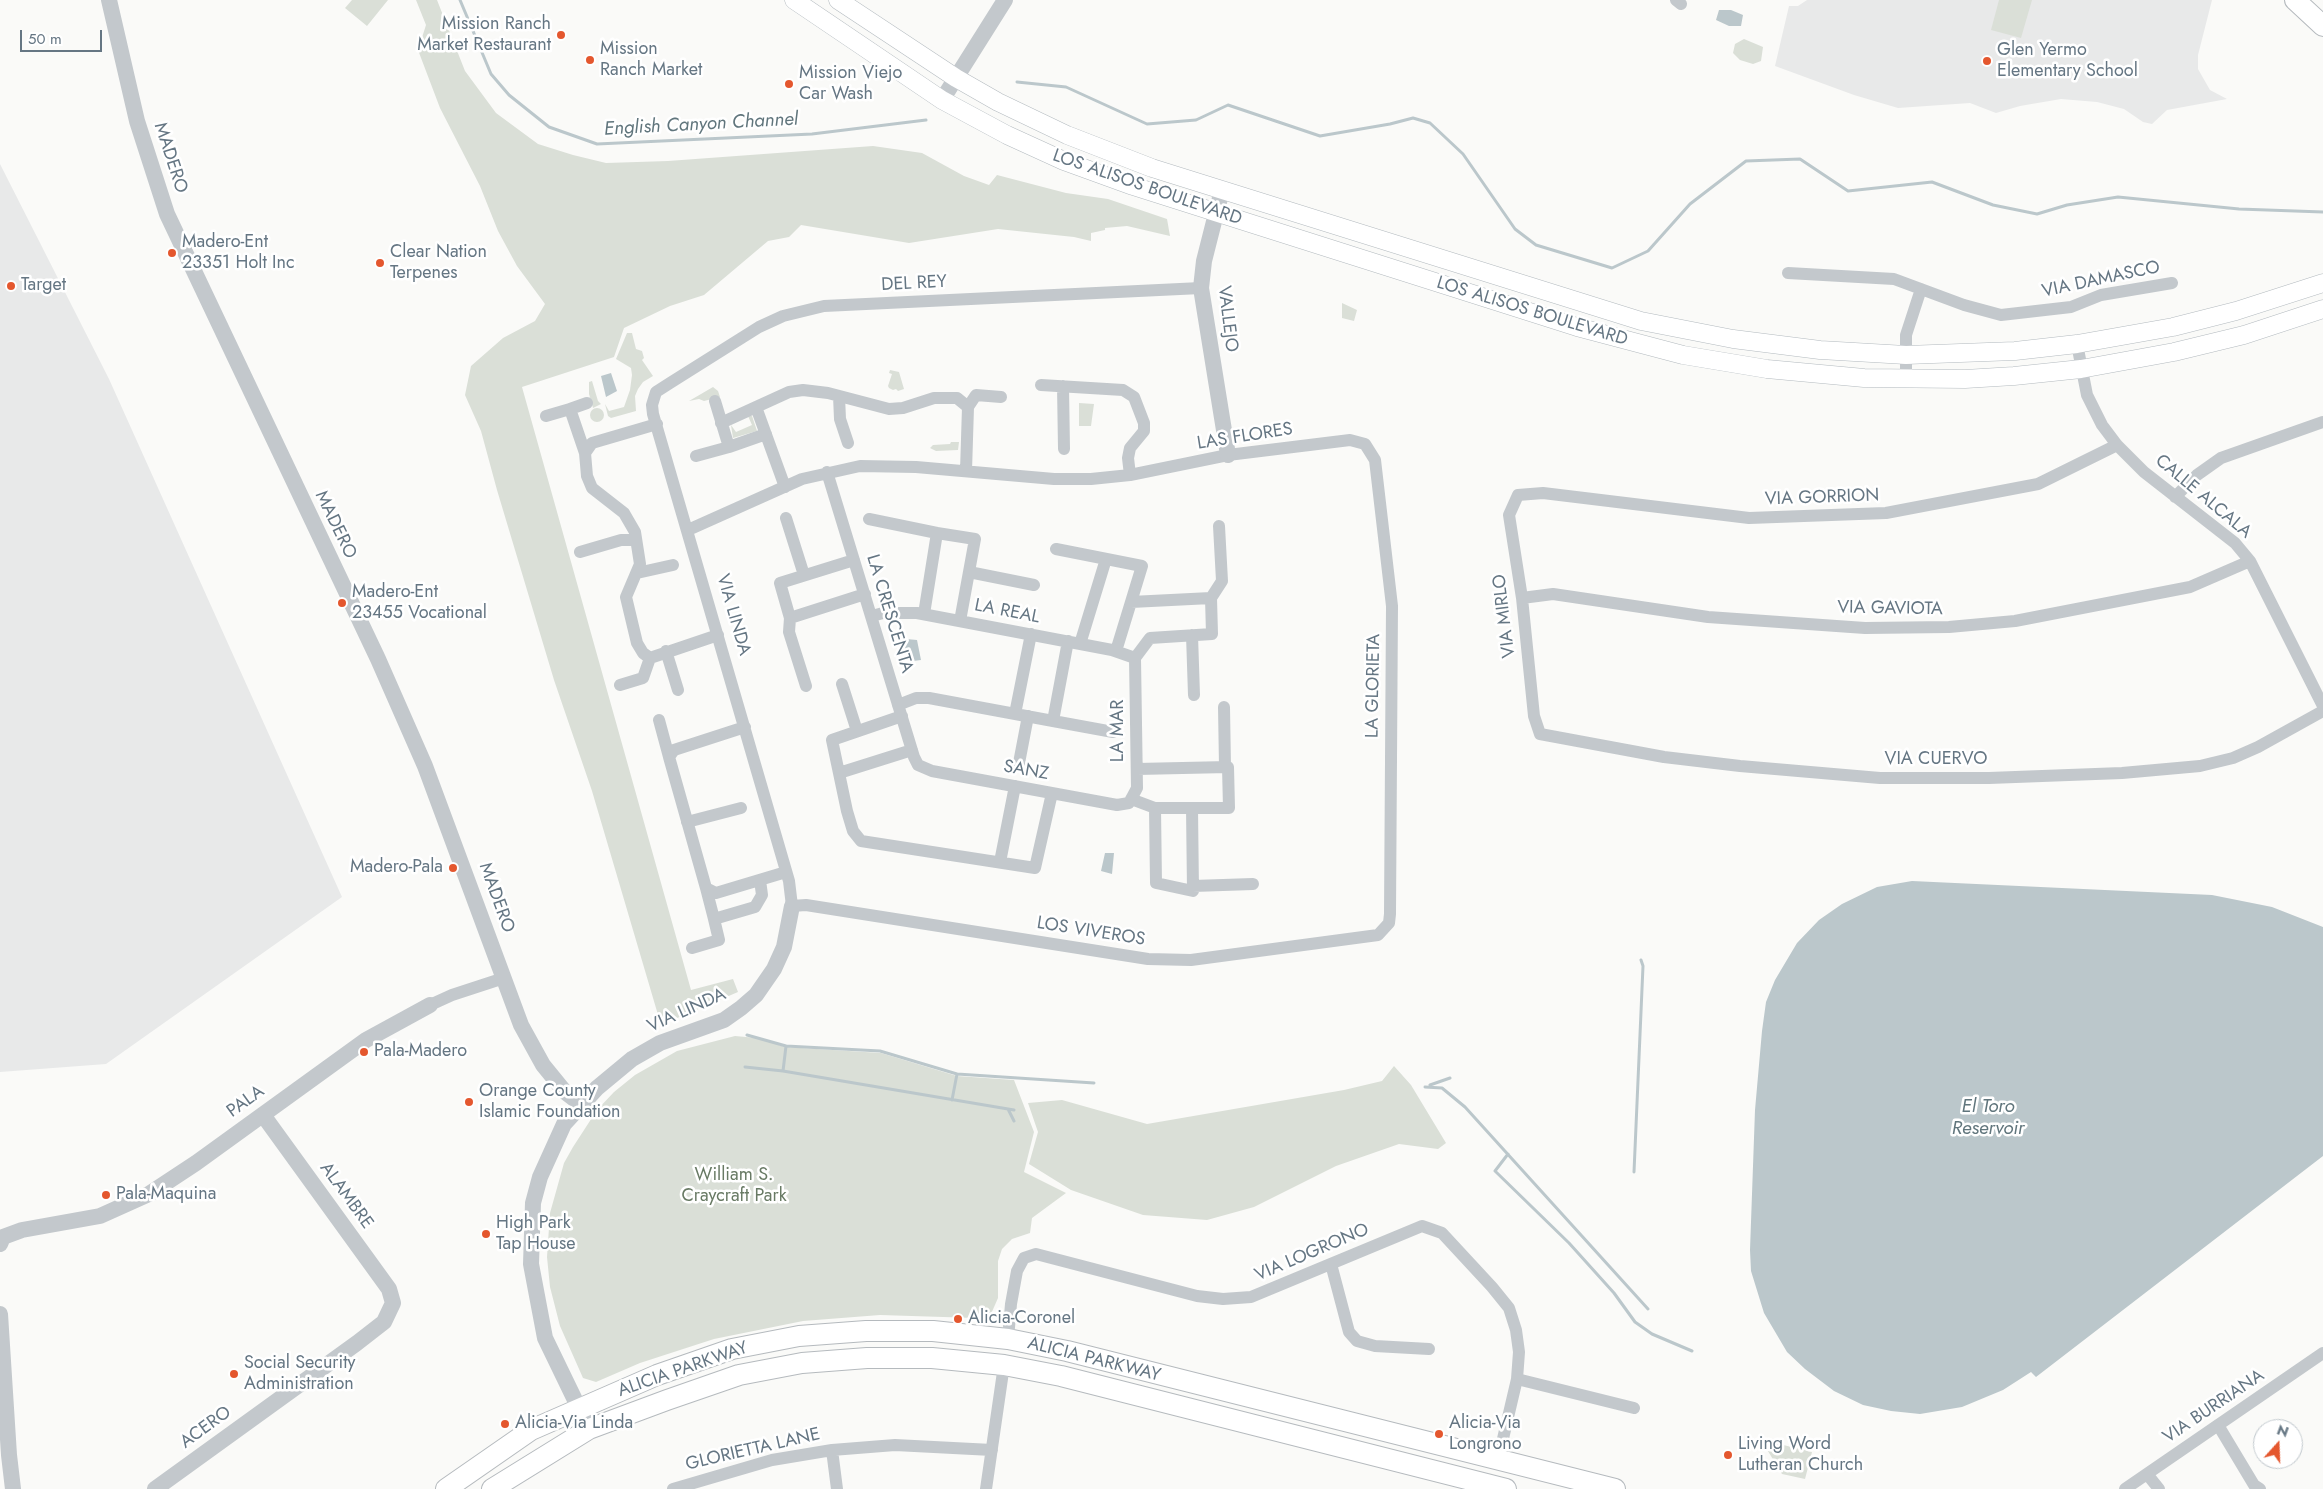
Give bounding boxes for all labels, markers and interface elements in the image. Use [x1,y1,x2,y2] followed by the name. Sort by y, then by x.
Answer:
[417,14,551,56] place label: Mission Ranch Market Restaurant
[22,20,105,52] scale bar
[28,28,62,50] text: 50 m
[555,29,567,41] marker: Mission Ranch Market Restaurant
[600,39,702,82] place label: Mission Ranch Market
[1997,40,2138,82] place label: Glen Yermo Elementary School
[584,54,596,66] marker: Mission Ranch Market
[1981,55,1993,67] marker: Glen Yermo Elementary School
[799,63,902,106] place label: Mission Viejo Car Wash
[783,78,795,90] marker: Mission Viejo Car Wash
[604,109,798,141] water label: English Canyon Channel
[148,120,192,196] street label: MADERO
[1050,145,1244,231] street label: LOS ALISOS BOULEVARD
[182,232,295,274] place label: Madero-Ent 23351 Holt Inc
[390,242,487,284] place label: Clear Nation Terpenes
[166,247,178,259] marker: Madero-Ent 23351 Holt Inc
[374,257,386,269] marker: Clear Nation Terpenes
[2040,257,2162,303] street label: VIA DAMASCO
[881,271,947,297] street label: DEL REY
[1434,273,1630,351] street label: LOS ALISOS BOULEVARD
[21,275,66,297] place label: Target
[5,280,17,292] marker: Target
[1212,285,1242,353] street label: VALLEJO
[1196,419,1294,455] street label: LAS FLORES
[2150,450,2256,544] street label: CALLE ALCALA
[1764,485,1880,511] street label: VIA GORRION
[309,488,361,562] street label: MADERO
[861,552,917,676] street label: LA CRESCENTA
[711,572,755,658] street label: VIA LINDA
[1489,573,1521,659] street label: VIA MIRLO
[352,582,487,624] place label: Madero-Ent 23455 Vocational
[973,595,1041,629] street label: LA REAL
[336,597,348,609] marker: Madero-Ent 23455 Vocational
[1837,597,1943,621] street label: VIA GAVIOTA
[1362,634,1386,738] street label: LA GLORIETA
[1108,700,1130,762] street label: LA MAR
[1885,749,1987,771] street label: VIA CUERVO
[1002,756,1050,786] street label: SANZ
[350,857,443,879] place label: Madero-Pala
[473,860,519,936] street label: MADERO
[447,862,459,874] marker: Madero-Pala
[1035,913,1147,951] street label: LOS VIVEROS
[644,984,730,1038] street label: VIA LINDA
[374,1041,467,1063] place label: Pala-Madero
[358,1046,370,1058] marker: Pala-Madero
[223,1081,269,1123] street label: PALA
[479,1081,621,1124] place label: Orange County Islamic Foundation
[463,1096,475,1108] marker: Orange County Islamic Foundation
[1952,1096,2024,1140] water label: El Toro Reservoir
[315,1159,377,1233] street label: ALAMBRE
[681,1165,787,1208] park label: William S. Craycraft Park
[116,1184,216,1206] place label: Pala-Maquina
[100,1189,112,1201] marker: Pala-Maquina
[496,1213,576,1256] place label: High Park Tap House
[1252,1219,1372,1287] street label: VIA LOGRONO
[480,1228,492,1240] marker: High Park Tap House
[968,1308,1075,1330] place label: Alicia-Coronel
[952,1313,964,1325] marker: Alicia-Coronel
[1025,1333,1163,1387] street label: ALICIA PARKWAY
[615,1338,751,1402] street label: ALICIA PARKWAY
[244,1353,355,1396] place label: Social Security Administration
[2159,1365,2269,1449] street label: VIA BURRIANA
[228,1368,240,1380] marker: Social Security Administration
[176,1402,236,1454] street label: ACERO
[515,1413,633,1435] place label: Alicia-Via Linda
[1449,1413,1522,1456] place label: Alicia-Via Longrono
[499,1418,511,1430] marker: Alicia-Via Linda
[2253,1419,2303,1469] north arrow
[2274,1420,2291,1442] text: N
[684,1424,822,1476] street label: GLORIETTA LANE
[1433,1428,1445,1440] marker: Alicia-Via Longrono
[1738,1434,1863,1476] place label: Living Word Lutheran Church
[1722,1449,1734,1461] marker: Living Word Lutheran Church

